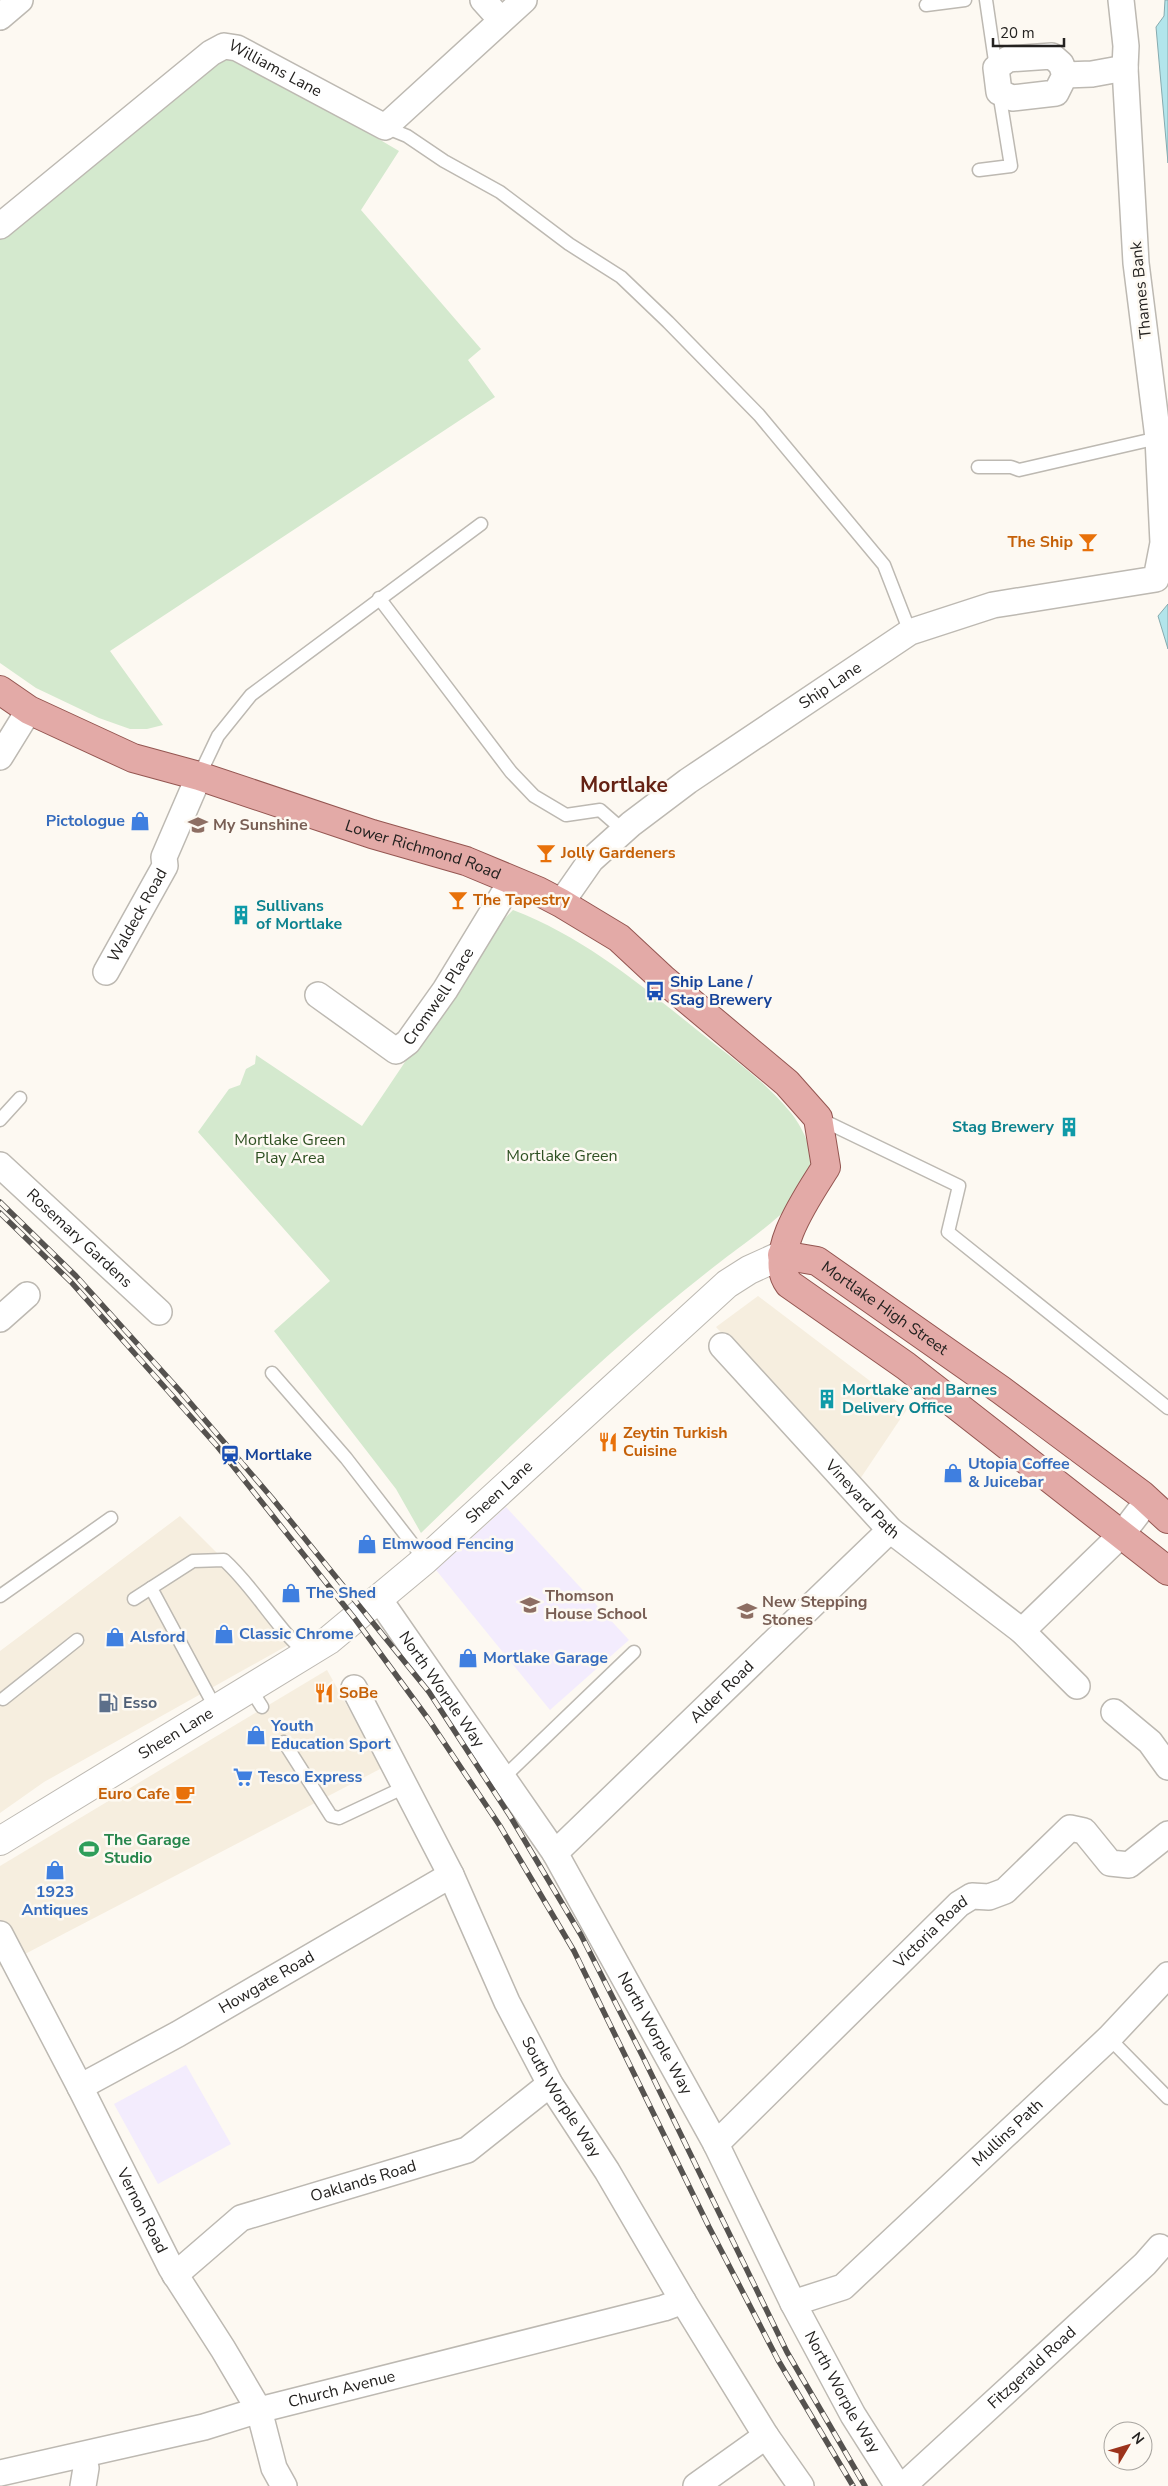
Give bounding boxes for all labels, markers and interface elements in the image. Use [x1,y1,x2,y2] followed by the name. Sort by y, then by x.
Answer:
[993,15,1064,47] scale bar
[1000,23,1035,43] text: 20 m
[224,34,326,102] street label: Williams Lane
[1125,239,1157,340] street label: Thames Bank
[1008,531,1073,553] place label: The Ship
[1077,531,1099,553] bar icon: The Ship
[795,657,866,714] street label: Ship Lane
[580,771,668,799] district label: Mortlake
[46,810,125,832] place label: Pictologue
[129,810,151,832] shop icon: Pictologue
[187,814,209,836] school or university icon: My Sunshine
[213,814,308,836] place label: My Sunshine
[342,815,504,885] street label: Lower Richmond Road
[535,842,557,864] bar icon: Jolly Gardeners
[560,842,676,864] place label: Jolly Gardeners
[103,864,173,966] street label: Waldeck Road
[447,889,469,911] bar icon: The Tapestry
[473,889,571,911] place label: The Tapestry
[256,895,343,935] place label: Sullivans of Mortlake
[230,904,252,926] building icon: Sullivans of Mortlake
[398,943,479,1050] street label: Cromwell Place
[670,971,773,1011] place label: Ship Lane / Stag Brewery
[644,980,666,1002] bus stop icon: Ship Lane / Stag Brewery
[952,1116,1055,1138] place label: Stag Brewery
[1058,1116,1080,1138] building icon: Stag Brewery
[234,1129,346,1169] park label: Mortlake Green Play Area
[506,1145,618,1167] park label: Mortlake Green
[22,1184,137,1293] street label: Rosemary Gardens
[817,1256,953,1361] street label: Mortlake High Street
[842,1379,997,1419] place label: Mortlake and Barnes Delivery Office
[816,1388,838,1410] building icon: Mortlake and Barnes Delivery Office
[623,1422,728,1462] place label: Zeytin Turkish Cuisine
[597,1431,619,1453] restaurant icon: Zeytin Turkish Cuisine
[219,1444,241,1466] station icon: Mortlake
[245,1444,312,1466] place label: Mortlake
[968,1453,1070,1493] place label: Utopia Coffee & Juicebar
[819,1454,904,1544] street label: Vineyard Path
[461,1456,538,1529] street label: Sheen Lane
[942,1462,964,1484] shop icon: Utopia Coffee & Juicebar
[356,1533,378,1555] shop icon: Elmwood Fencing
[382,1533,514,1555] place label: Elmwood Fencing
[280,1582,302,1604] shop icon: The Shed
[306,1582,376,1604] place label: The Shed
[545,1585,647,1625] place label: Thomson House School
[762,1591,868,1631] place label: New Stepping Stones
[519,1594,541,1616] school or university icon: Thomson House School
[736,1600,758,1622] school or university icon: New Stepping Stones
[213,1623,235,1645] shop icon: Classic Chrome
[239,1623,354,1645] place label: Classic Chrome
[104,1626,126,1648] shop icon: Alsford
[130,1626,185,1648] place label: Alsford
[394,1627,490,1753] street label: North Worple Way
[457,1647,479,1669] shop icon: Mortlake Garage
[483,1647,608,1669] place label: Mortlake Garage
[685,1656,759,1728] street label: Alder Road
[313,1682,335,1704] restaurant icon: SoBe
[339,1682,378,1704] place label: SoBe
[97,1692,119,1714] fuel station icon: Esso
[123,1692,157,1714] place label: Esso
[134,1702,217,1765] street label: Sheen Lane
[270,1715,391,1755] place label: Youth Education Sport
[245,1724,267,1746] shop icon: Youth Education Sport
[232,1766,254,1788] supermarket icon: Tesco Express
[258,1766,363,1788] place label: Tesco Express
[98,1783,170,1805] place label: Euro Cafe
[174,1783,196,1805] cafe icon: Euro Cafe
[104,1829,190,1869] place label: The Garage Studio
[78,1838,100,1860] sports icon: The Garage Studio
[44,1859,66,1881] shop icon: 1923 Antiques
[22,1881,89,1921] place label: 1923 Antiques
[888,1890,972,1974] street label: Victoria Road
[215,1946,319,2019] street label: Howgate Road
[612,1968,698,2099] street label: North Worple Way
[516,2033,607,2163] street label: South Worple Way
[967,2094,1048,2172] street label: Mullins Path
[308,2155,419,2207] street label: Oaklands Road
[111,2163,173,2257] street label: Vernon Road
[983,2321,1081,2414] street label: Fitzgerald Road
[799,2327,886,2458] street label: North Worple Way
[286,2365,398,2413] street label: Church Avenue
[1103,2421,1153,2471] north arrow
[1127,2428,1149,2448] text: N

